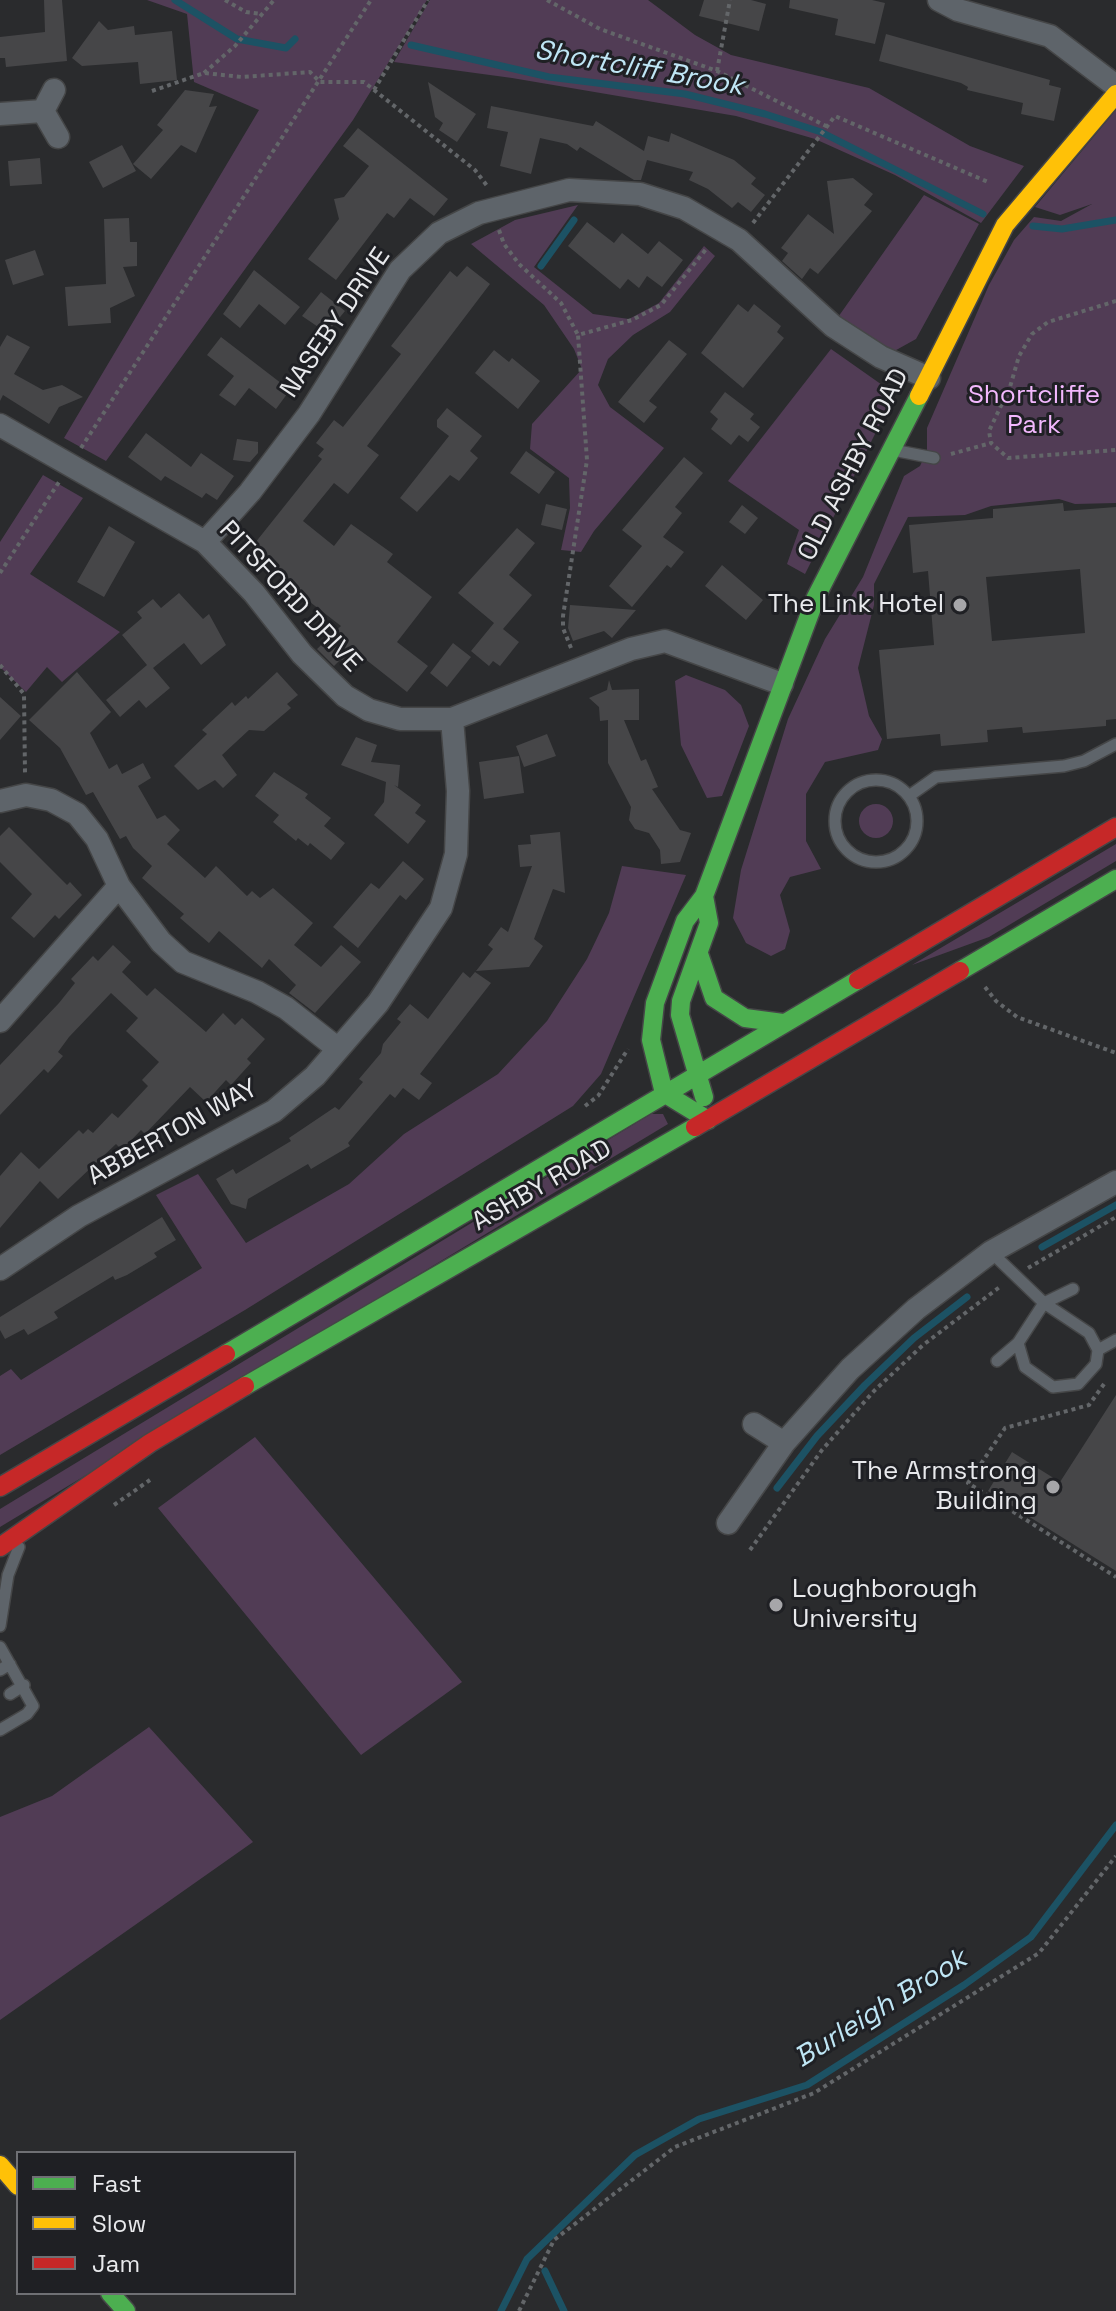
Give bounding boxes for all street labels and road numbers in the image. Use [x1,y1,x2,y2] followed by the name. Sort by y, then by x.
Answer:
[274,242,398,404] street label: NASEBY DRIVE
[792,364,916,566] street label: OLD ASHBY ROAD
[212,515,368,679] street label: PITSFORD DRIVE
[82,1073,264,1193] street label: ABBERTON WAY
[467,1134,617,1238] street label: ASHBY ROAD

